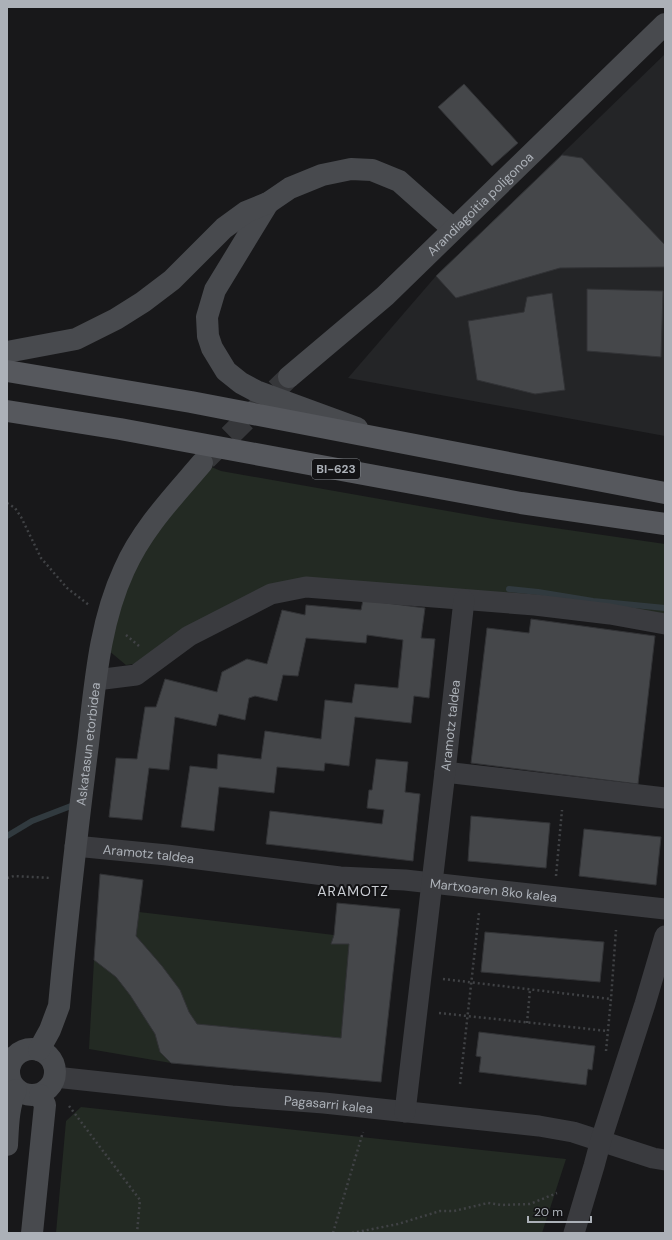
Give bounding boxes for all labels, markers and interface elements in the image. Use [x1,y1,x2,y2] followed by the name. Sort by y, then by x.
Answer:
[424,149,537,260] street label: Arandiagoitia poligonoa
[312,459,360,479] road number: BI-623
[437,679,464,772] street label: Aramotz taldea
[72,681,104,807] street label: Askatasun etorbidea
[102,841,195,867] street label: Aramotz taldea
[429,875,558,906] street label: Martxoaren 8ko kalea
[317,882,389,900] district label: ARAMOTZ
[283,1092,374,1117] street label: Pagasarri kalea
[528,1198,591,1224] scale bar
[534,1204,563,1220] text: 20 m

